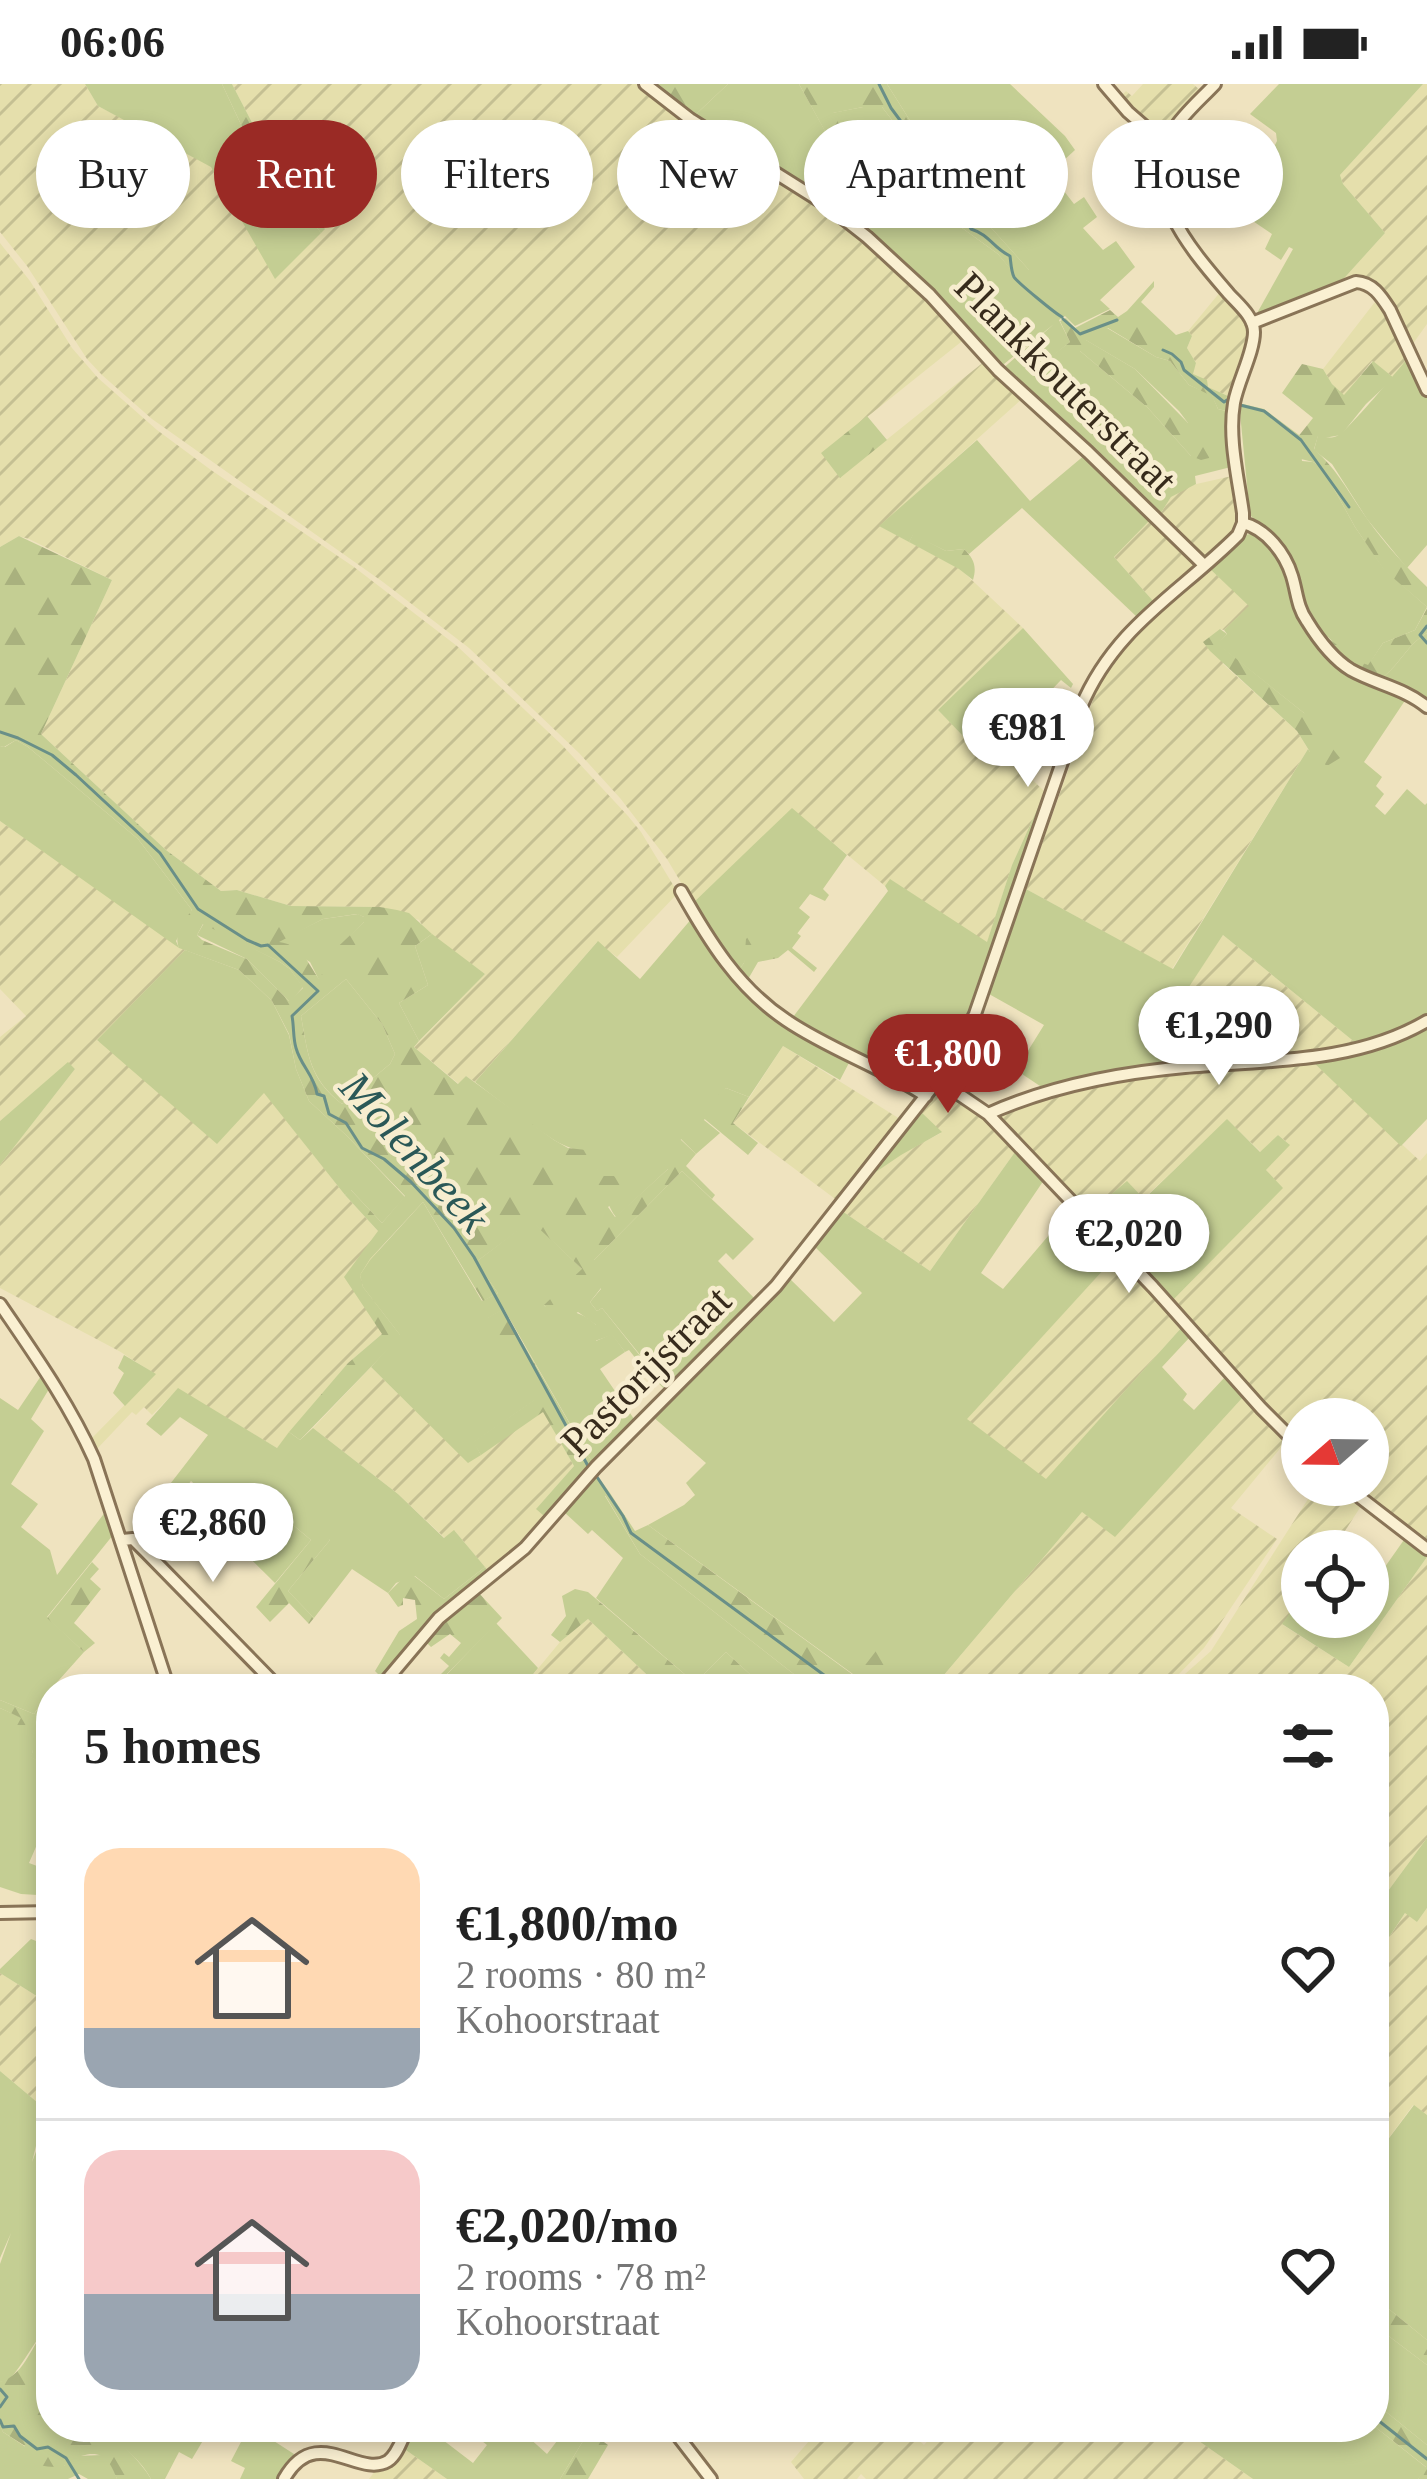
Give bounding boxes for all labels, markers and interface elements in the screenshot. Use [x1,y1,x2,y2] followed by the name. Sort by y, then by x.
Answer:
[60,17,165,67] text: 06:06
[36,120,190,228] chip: Buy
[214,120,377,228] chip: Rent
[401,120,593,228] chip: Filters
[617,120,780,228] chip: New
[804,120,1068,228] chip: Apartment
[1092,120,1283,228] chip: House
[946,263,1186,503] street label: Plankkouterstraat
[957,688,1099,790] pin: €981
[989,705,1067,748] text: €981
[1121,986,1317,1088] pin: €1,290
[1165,1003,1273,1046] text: €1,290
[850,1014,1046,1116] pin: €1,800
[894,1031,1002,1074] text: €1,800
[330,1061,500,1243] water label: Molenbeek
[1031,1194,1227,1296] pin: €2,020
[1075,1211,1183,1254] text: €2,020
[552,1277,740,1465] street label: Pastorijstraat
[1281,1398,1389,1506] north arrow
[1281,1398,1389,1638] map controls
[115,1483,311,1585] pin: €2,860
[159,1500,267,1543] text: €2,860
[1281,1530,1389,1638] button: locate
[1275,1713,1341,1779] icon: filters
[84,1718,261,1774] text: 5 homes
[456,1895,678,1951] text: €1,800/mo
[180,1896,324,2040] icon: home
[1275,1935,1341,2001] icon: heart
[456,1953,706,1996] text: 2 rooms · 80 m²
[456,1998,660,2041] text: Kohoorstraat
[456,2197,678,2253] text: €2,020/mo
[180,2198,324,2342] icon: home
[1275,2237,1341,2303] icon: heart
[456,2255,706,2298] text: 2 rooms · 78 m²
[456,2300,660,2343] text: Kohoorstraat

